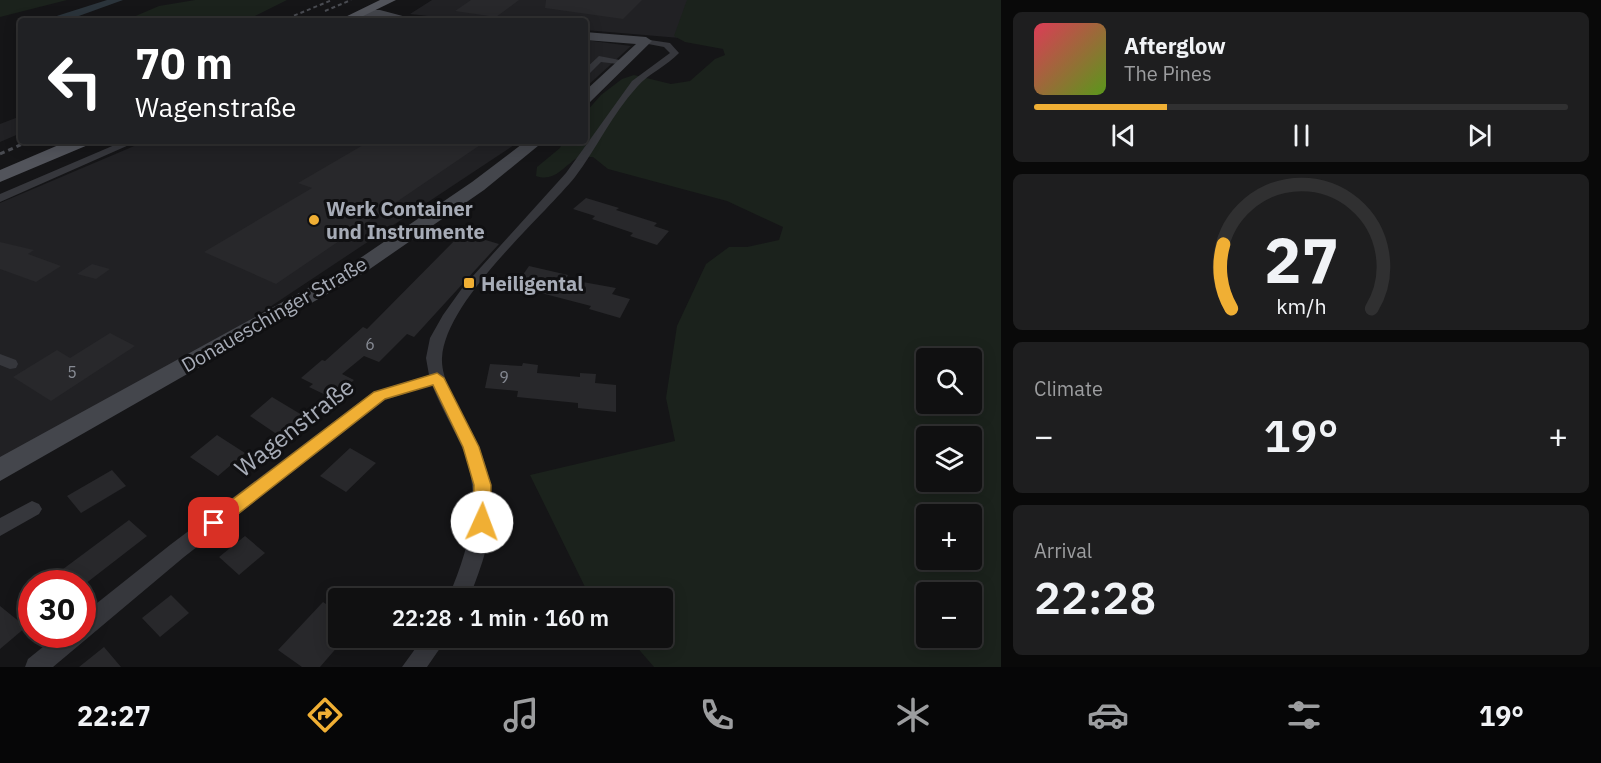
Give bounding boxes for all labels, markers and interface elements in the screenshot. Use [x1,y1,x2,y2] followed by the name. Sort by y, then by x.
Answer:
[1124,31,1226,60] text: Afterglow
[135,36,233,91] text: 70 m
[36,42,114,120] icon: left
[1124,60,1212,87] text: The Pines
[135,89,296,124] text: Wagenstraße
[1107,119,1140,152] icon: previous
[1285,119,1318,152] icon: pause
[1463,119,1496,152] icon: next
[326,195,485,245] place label: Werk Container und Instrumente
[307,213,321,227] marker: Werk Container und Instrumente
[1264,220,1338,301] text: 27
[176,250,372,378] street label: Donaueschinger Straße
[481,270,583,297] place label: Heiligental
[462,276,476,290] marker: Heiligental
[1276,293,1326,321] text: km/h
[365,334,375,354] house number: 6
[916,348,982,648] map controls
[916,348,982,414] button: search
[67,362,77,382] house number: 5
[499,367,509,387] house number: 9
[228,370,360,484] street label: Wagenstraße
[1034,375,1103,402] text: Climate
[1263,406,1339,464] text: 19°
[1034,414,1054,457] text: −
[1548,414,1568,457] text: +
[916,426,982,492] button: layers
[450,490,514,554] position arrow
[188,497,239,548] pin
[916,504,982,570] button: +
[197,506,230,539] icon: arrive
[1034,537,1092,564] text: Arrival
[1034,568,1156,626] text: 22:28
[18,570,96,648] speed limit sign: 30
[916,582,982,648] button: −
[392,603,609,632] text: 22:28 · 1 min · 160 m
[304,694,346,736] icon: directions
[500,694,542,736] icon: music
[696,694,738,736] icon: phone
[892,694,934,736] icon: climate
[1087,694,1129,736] icon: car
[1283,694,1325,736] icon: filters
[77,698,151,733] text: 22:27
[1479,698,1524,733] text: 19°

